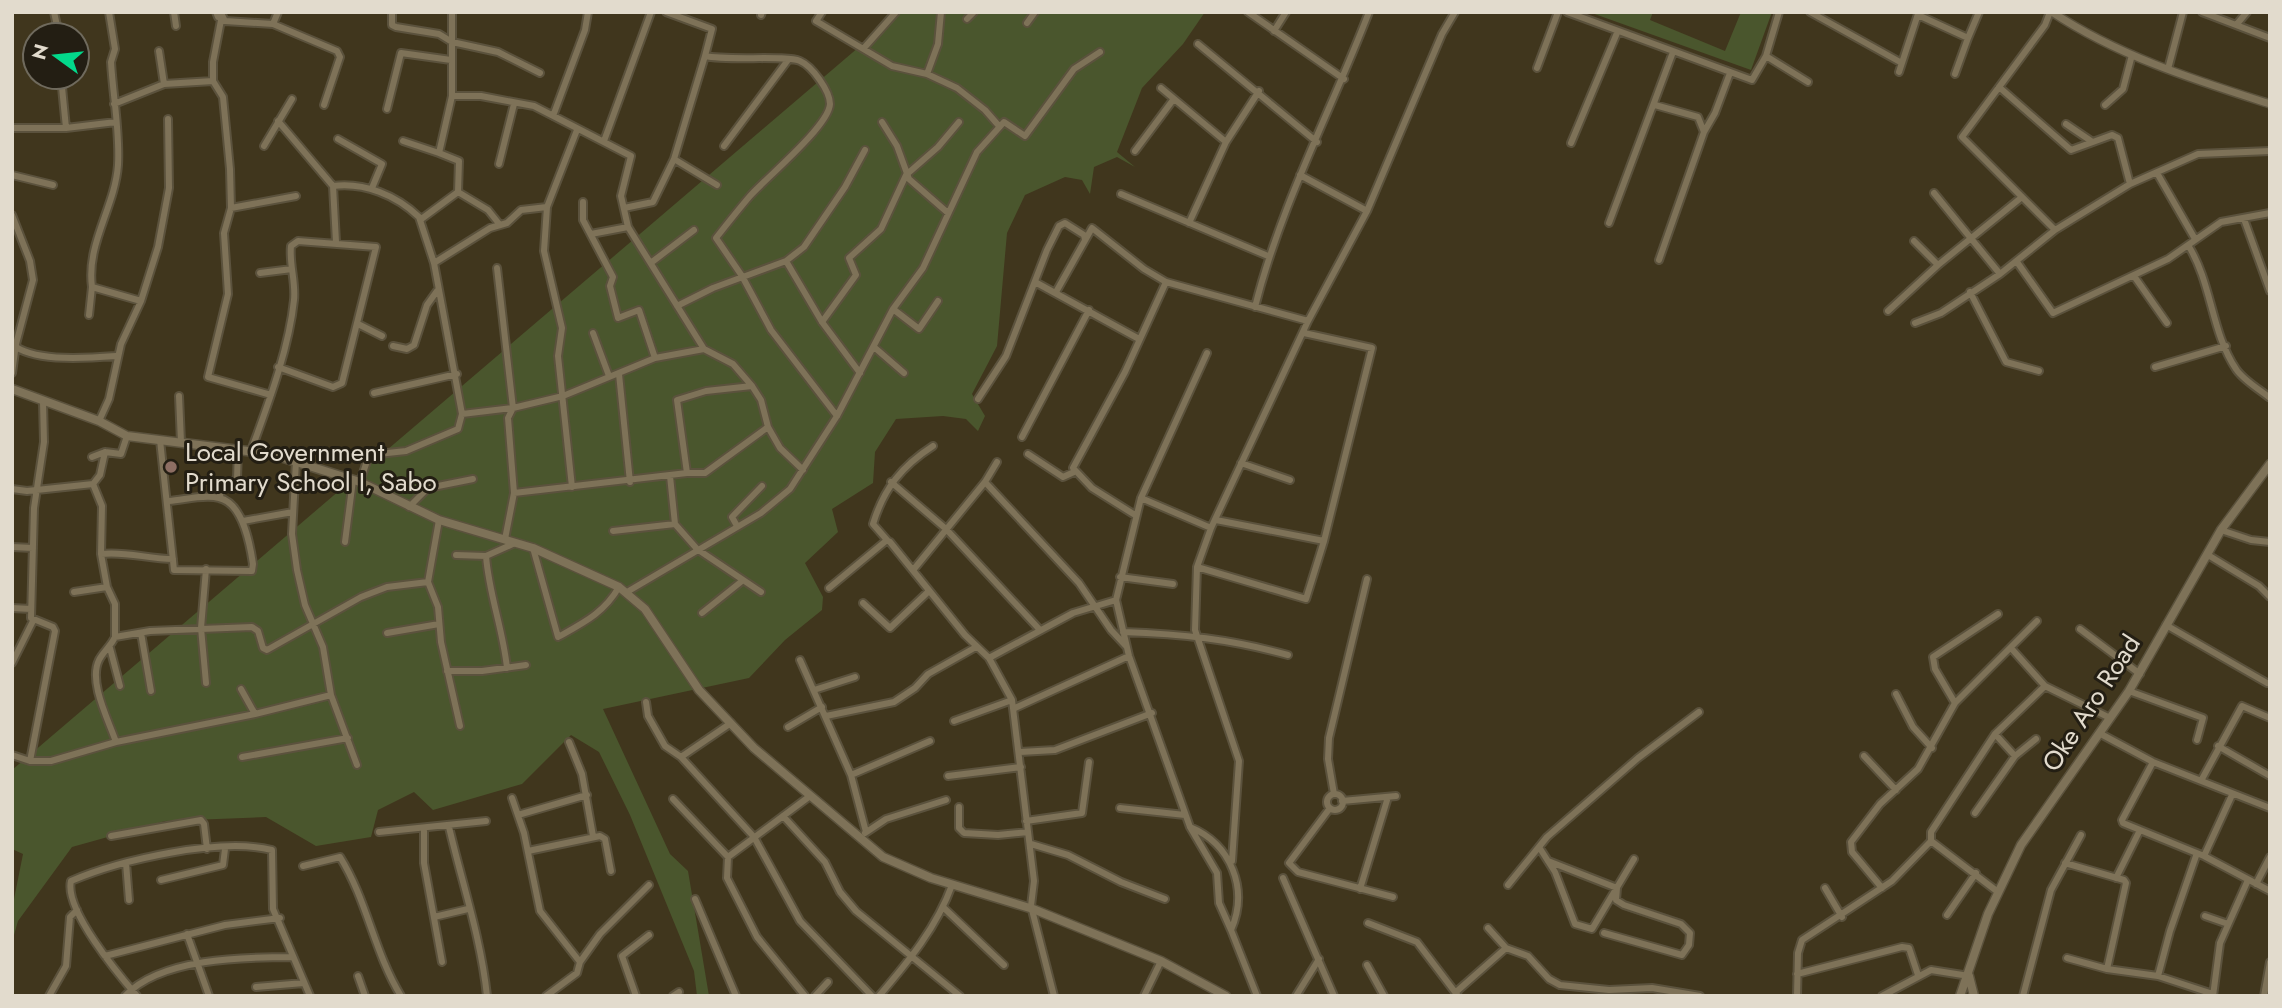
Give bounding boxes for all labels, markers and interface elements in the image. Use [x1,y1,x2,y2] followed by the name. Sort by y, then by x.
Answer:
[21,21,91,91] north arrow
[25,41,55,63] text: N
[185,433,437,501] place label: Local Government Primary School I, Sabo
[163,459,179,475] marker: Local Government Primary School I, Sabo
[2032,627,2150,779] street label: Oke Aro Road

